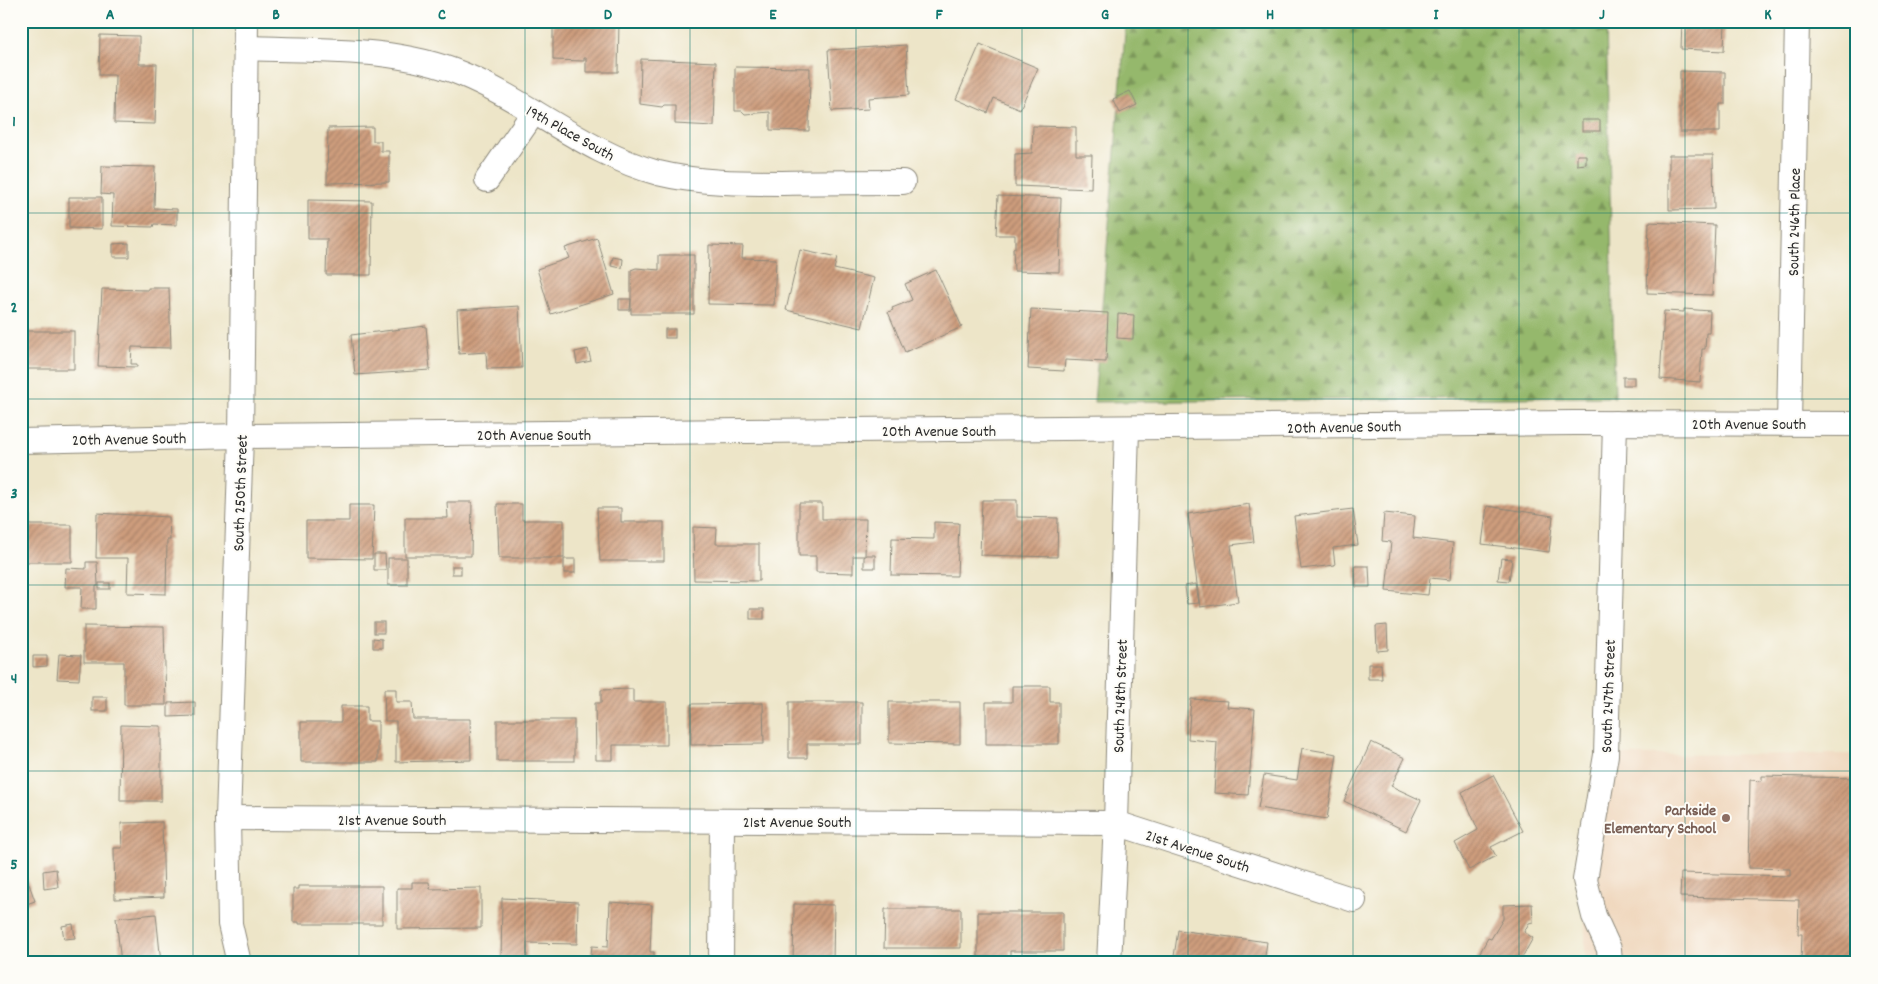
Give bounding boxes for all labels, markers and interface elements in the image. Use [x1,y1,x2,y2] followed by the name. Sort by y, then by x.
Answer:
[106,4,115,27] text: A
[272,4,280,27] text: B
[438,4,446,27] text: C
[604,4,613,27] text: D
[769,4,777,27] text: E
[935,4,943,27] text: F
[1101,4,1109,27] text: G
[1266,4,1274,27] text: H
[1434,4,1440,27] text: I
[1599,4,1605,27] text: J
[1764,4,1772,27] text: K
[521,100,618,168] street label: 19th Place South
[12,111,16,134] text: 1
[1783,168,1808,276] street label: South 246th Place
[11,297,18,320] text: 2
[1692,414,1806,437] street label: 20th Avenue South
[1287,416,1401,441] street label: 20th Avenue South
[882,421,996,444] street label: 20th Avenue South
[477,425,591,448] street label: 20th Avenue South
[72,428,186,453] street label: 20th Avenue South
[228,434,255,552] street label: South 250th Street
[10,483,18,506] text: 3
[1108,639,1135,753] street label: South 248th Street
[1596,639,1623,753] street label: South 247th Street
[11,668,17,691] text: 4
[1604,800,1716,841] place label: Parkside Elementary School
[338,810,446,833] street label: 21st Avenue South
[743,812,851,835] street label: 21st Avenue South
[1720,812,1732,824] marker: Parkside Elementary School
[1142,825,1252,880] street label: 21st Avenue South
[10,854,18,877] text: 5

